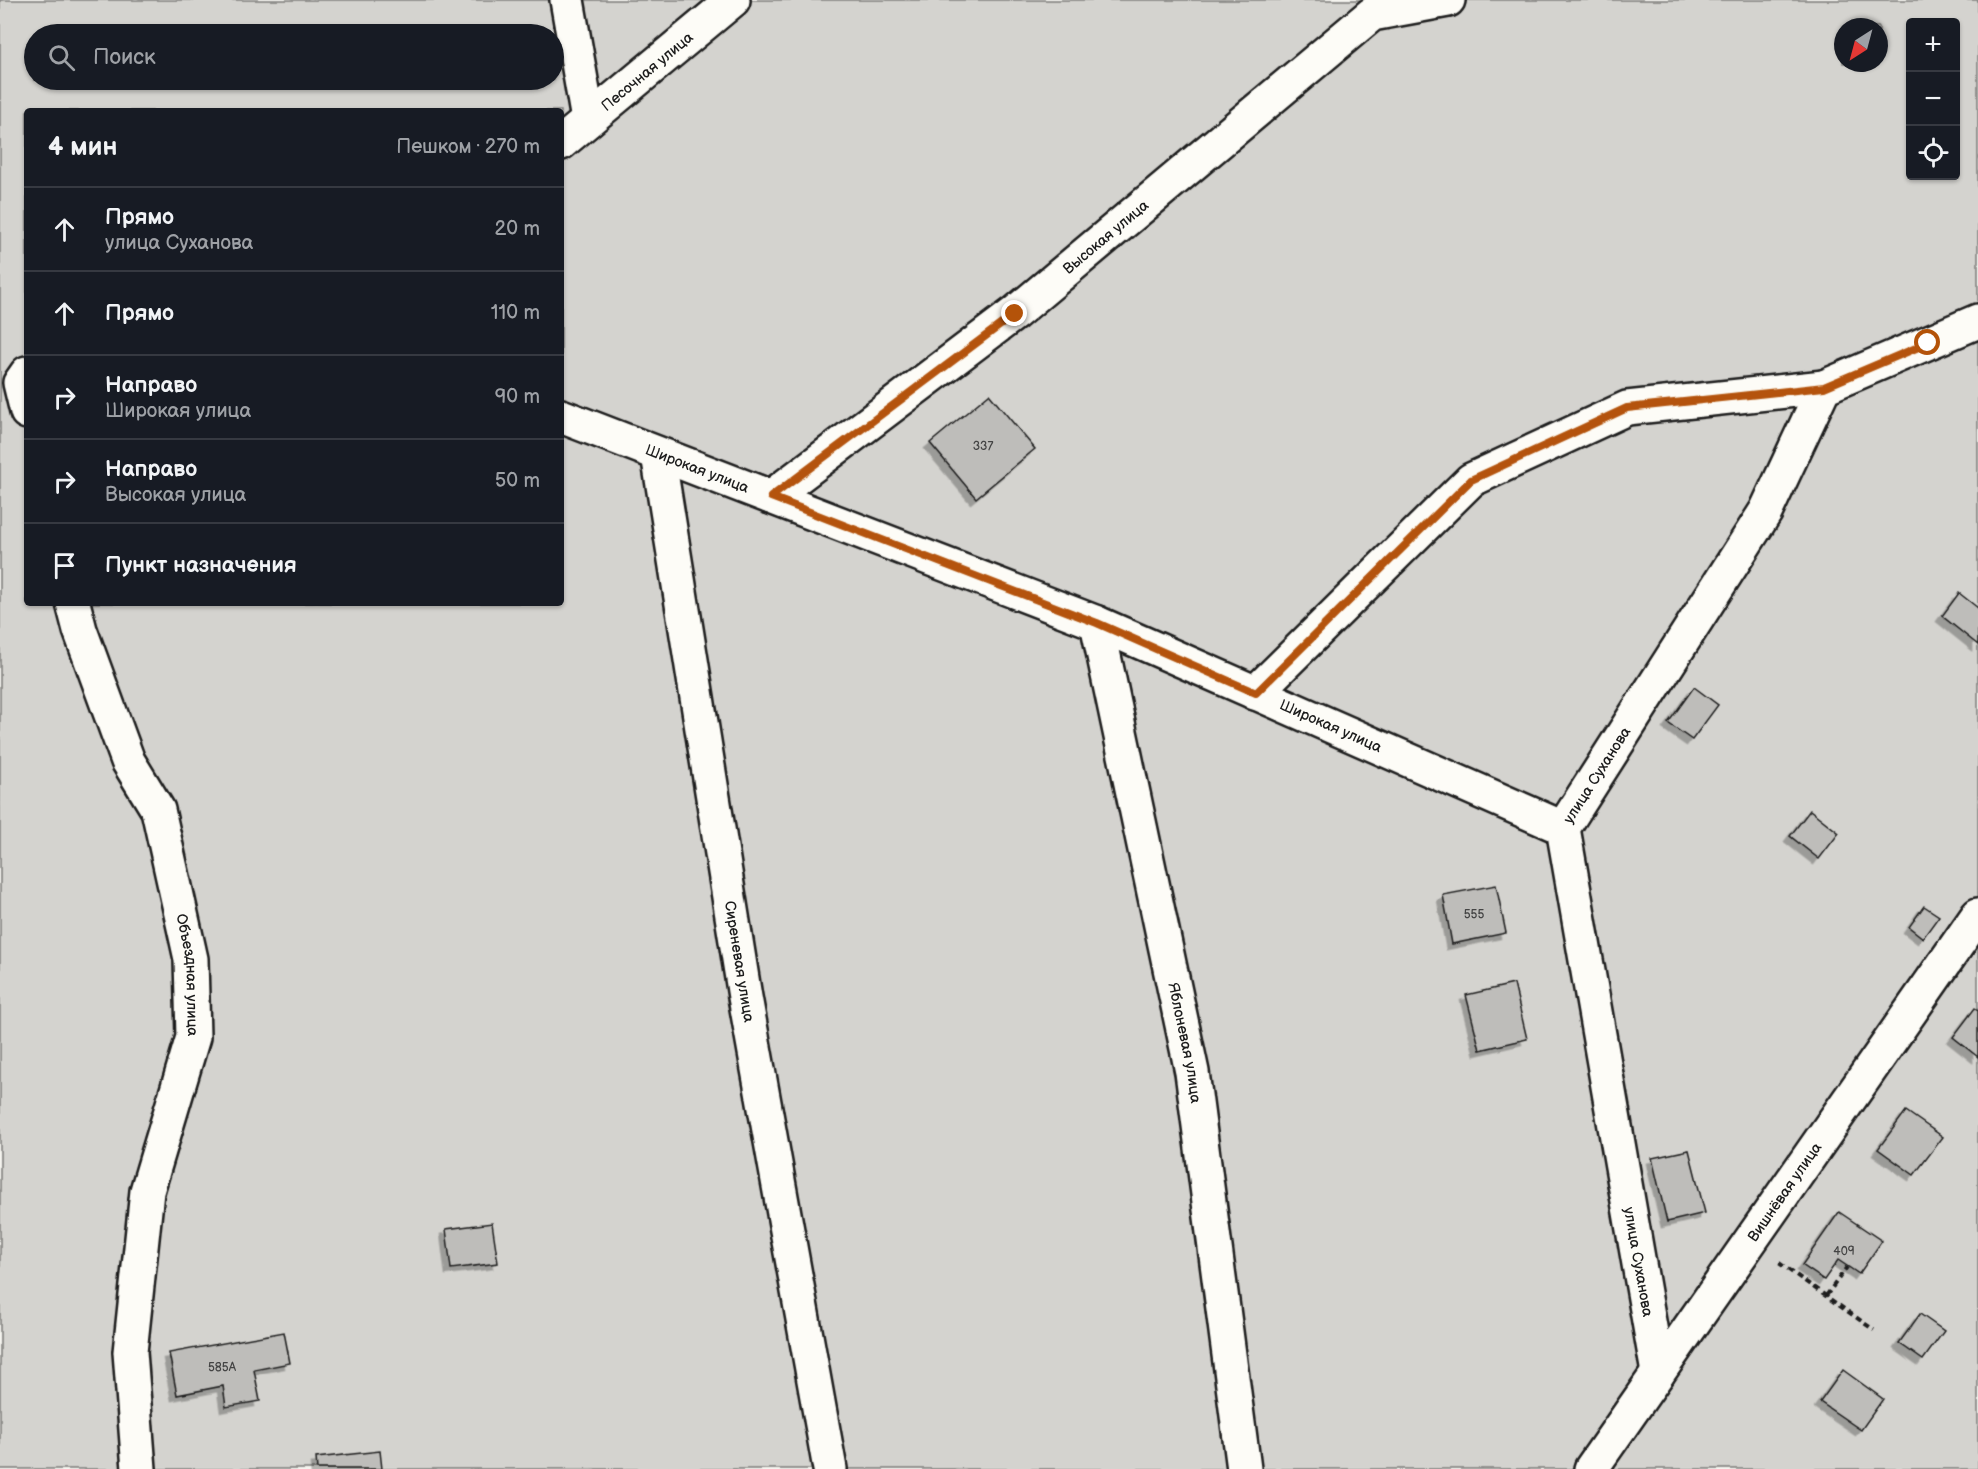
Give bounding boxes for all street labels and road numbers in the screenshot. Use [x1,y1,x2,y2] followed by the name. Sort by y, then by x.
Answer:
[597,28,697,115] street label: Песочная улица
[1059,196,1153,278] street label: Высокая улица
[643,440,752,497] street label: Широкая улица
[1277,695,1385,757] street label: Широкая улица
[1559,723,1635,827] street label: улица Суханова
[720,899,759,1024] street label: Сиреневая улица
[172,912,202,1037] street label: Объездная улица
[1164,981,1206,1104] street label: Яблоневая улица
[1743,1138,1826,1245] street label: Вишнёвая улица
[1619,1206,1657,1319] street label: улица Суханова

